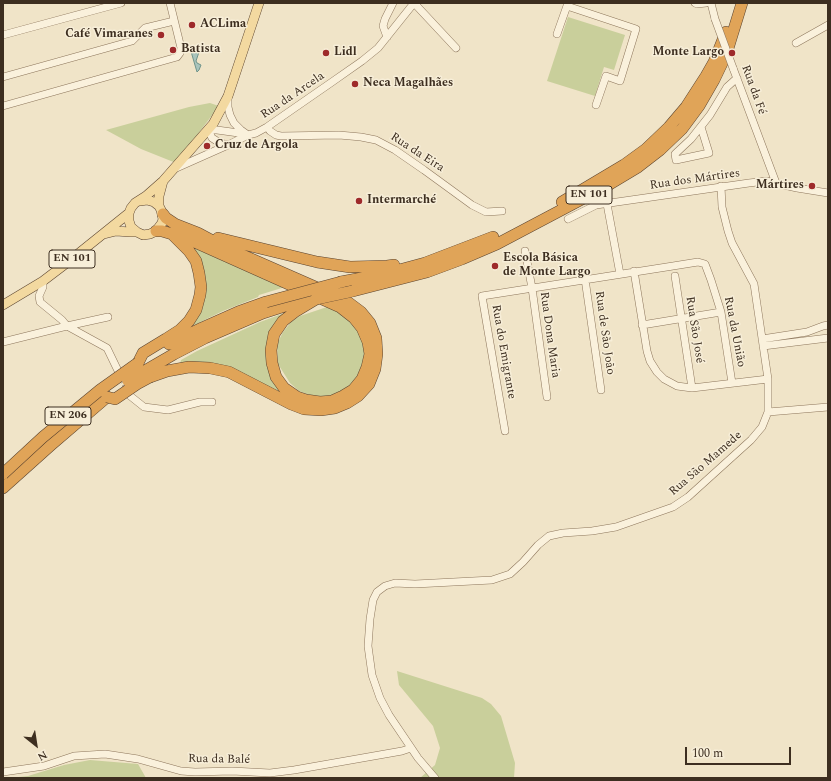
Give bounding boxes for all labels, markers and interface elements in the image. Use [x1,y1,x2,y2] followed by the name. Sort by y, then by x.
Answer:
[200,18,246,32] place label: ACLima
[187,20,197,30] marker: ACLima
[65,28,153,42] place label: Café Vimaranes
[156,30,166,40] marker: Café Vimaranes
[181,43,220,57] place label: Batista
[168,45,178,55] marker: Batista
[334,46,357,60] place label: Lidl
[652,46,724,60] place label: Monte Largo
[321,48,331,58] marker: Lidl
[727,48,737,58] marker: Monte Largo
[737,63,769,117] street label: Rua da Fé
[258,69,328,123] street label: Rua da Arcela
[363,77,453,91] place label: Neca Magalhães
[350,79,360,89] marker: Neca Magalhães
[387,130,447,176] street label: Rua da Eira
[215,139,298,153] place label: Cruz de Argola
[202,141,212,151] marker: Cruz de Argola
[649,167,741,193] street label: Rua dos Mártires
[756,179,804,193] place label: Mártires
[807,181,817,191] marker: Mártires
[566,186,612,204] road number: EN 101
[367,194,436,208] place label: Intermarché
[354,196,364,206] marker: Intermarché
[49,250,95,268] road number: EN 101
[503,252,590,280] place label: Escola Básica de Monte Largo
[490,261,500,271] marker: Escola Básica de Monte Largo
[591,290,617,376] street label: Rua de São João
[536,291,562,379] street label: Rua Dona Maria
[720,295,748,369] street label: Rua da União
[682,296,706,364] street label: Rua São José
[488,304,518,400] street label: Rua do Emigrante
[45,407,91,425] road number: EN 206
[667,429,745,499] street label: Rua São Mamede
[16,725,56,765] north arrow
[687,739,793,765] scale bar
[692,744,723,763] text: 100 m
[34,746,50,765] text: N
[188,752,250,768] street label: Rua da Balé

